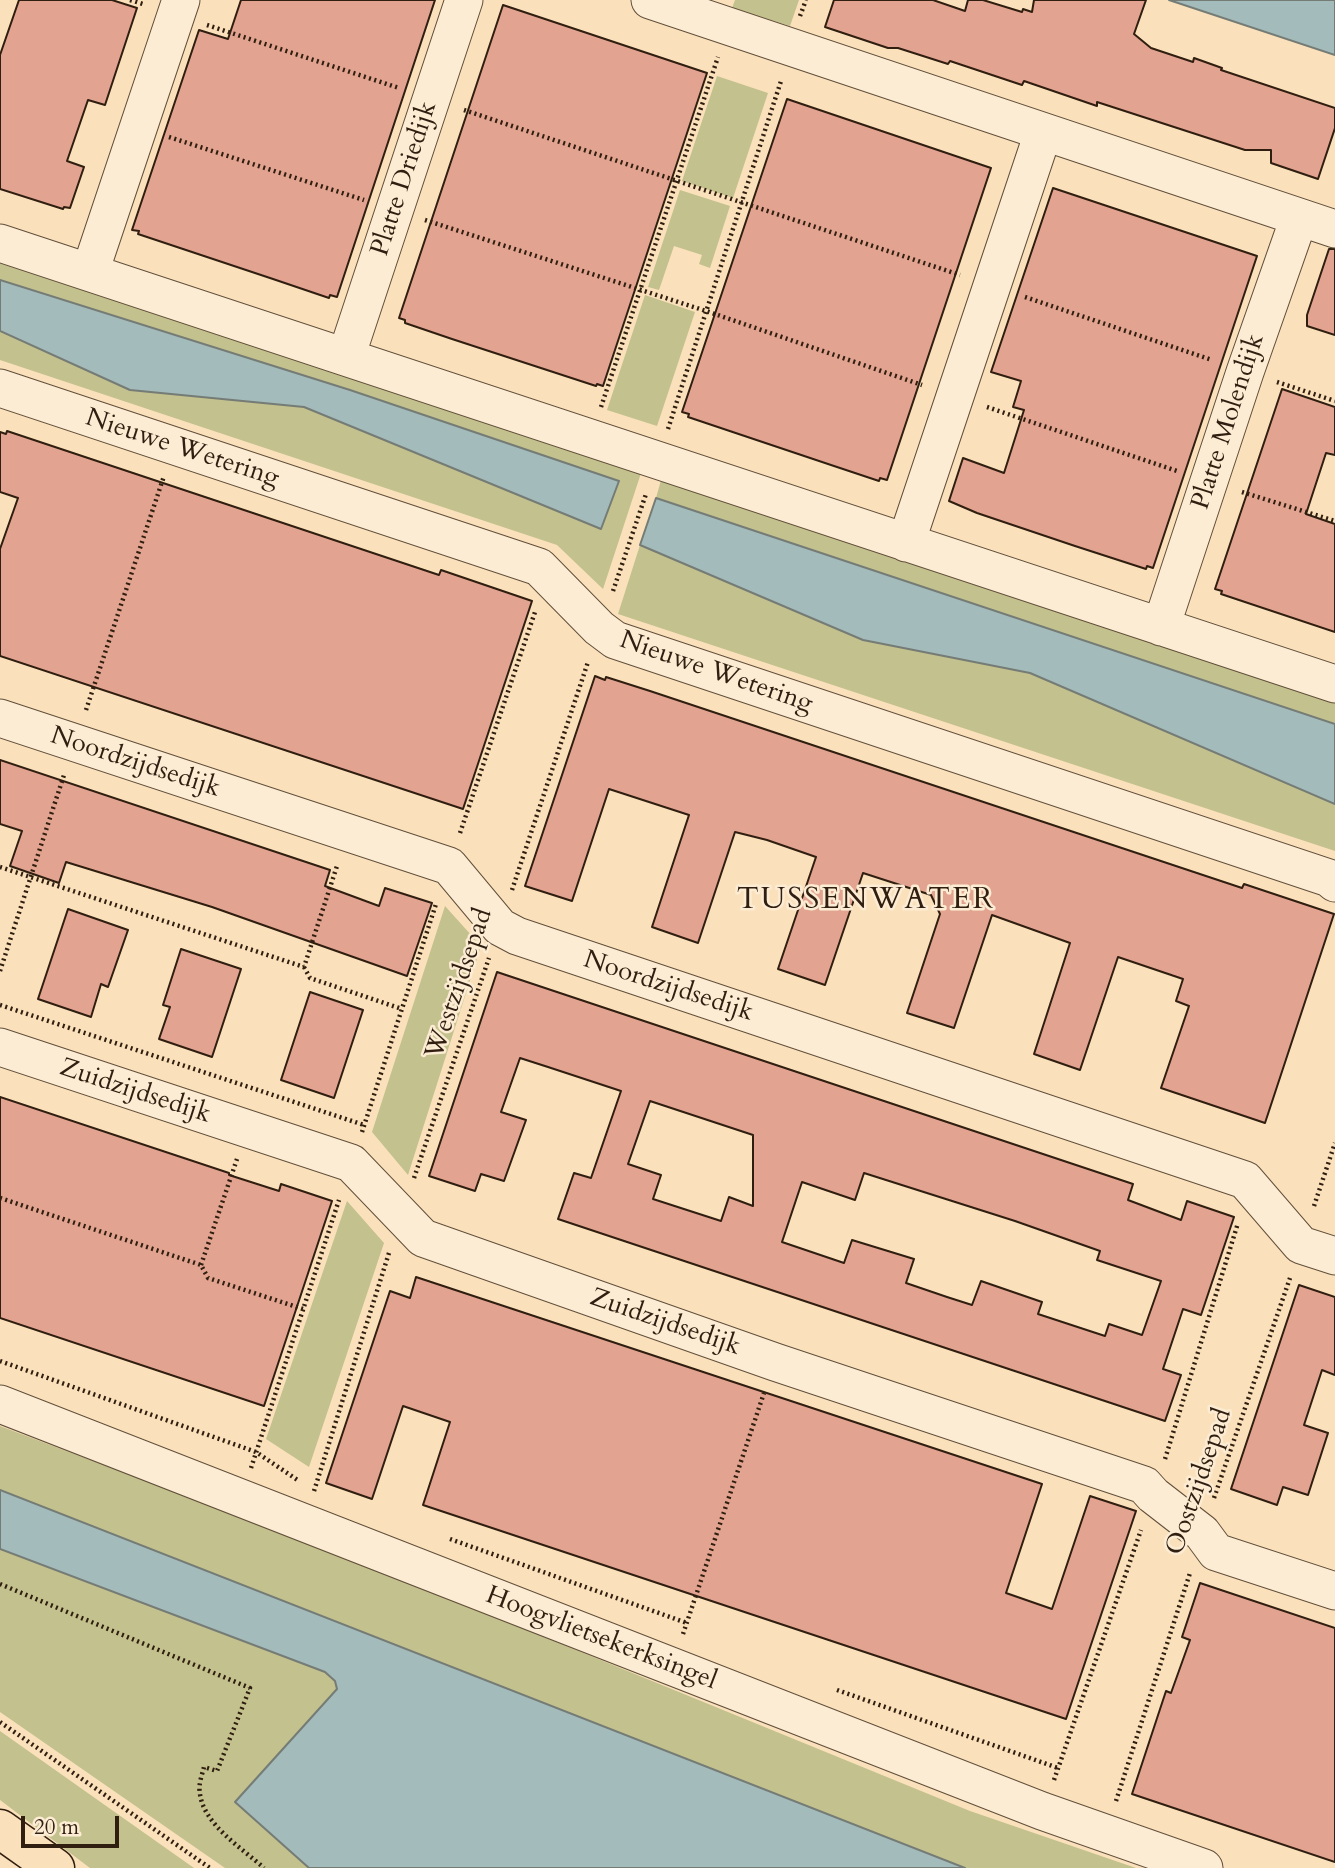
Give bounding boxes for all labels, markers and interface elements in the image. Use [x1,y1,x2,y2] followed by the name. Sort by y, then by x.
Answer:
[365,98,445,260] street label: Platte Driedijk
[1186,330,1272,514] street label: Platte Molendijk
[81,403,283,495] street label: Nieuwe Wetering
[615,625,817,721] street label: Nieuwe Wetering
[46,721,224,805] street label: Noordzijdsedijk
[738,883,994,919] district label: TUSSENWATER
[420,905,500,1063] street label: Westzijdsepad
[579,945,757,1029] street label: Noordzijdsedijk
[56,1053,214,1131] street label: Zuidzijdsedijk
[586,1283,744,1363] street label: Zuidzijdsedijk
[1160,1405,1240,1559] street label: Oostzijdsepad
[481,1581,721,1697] street label: Hoogvlietsekerksingel
[24,1801,122,1845] scale bar
[34,1813,79,1842] text: 20 m

